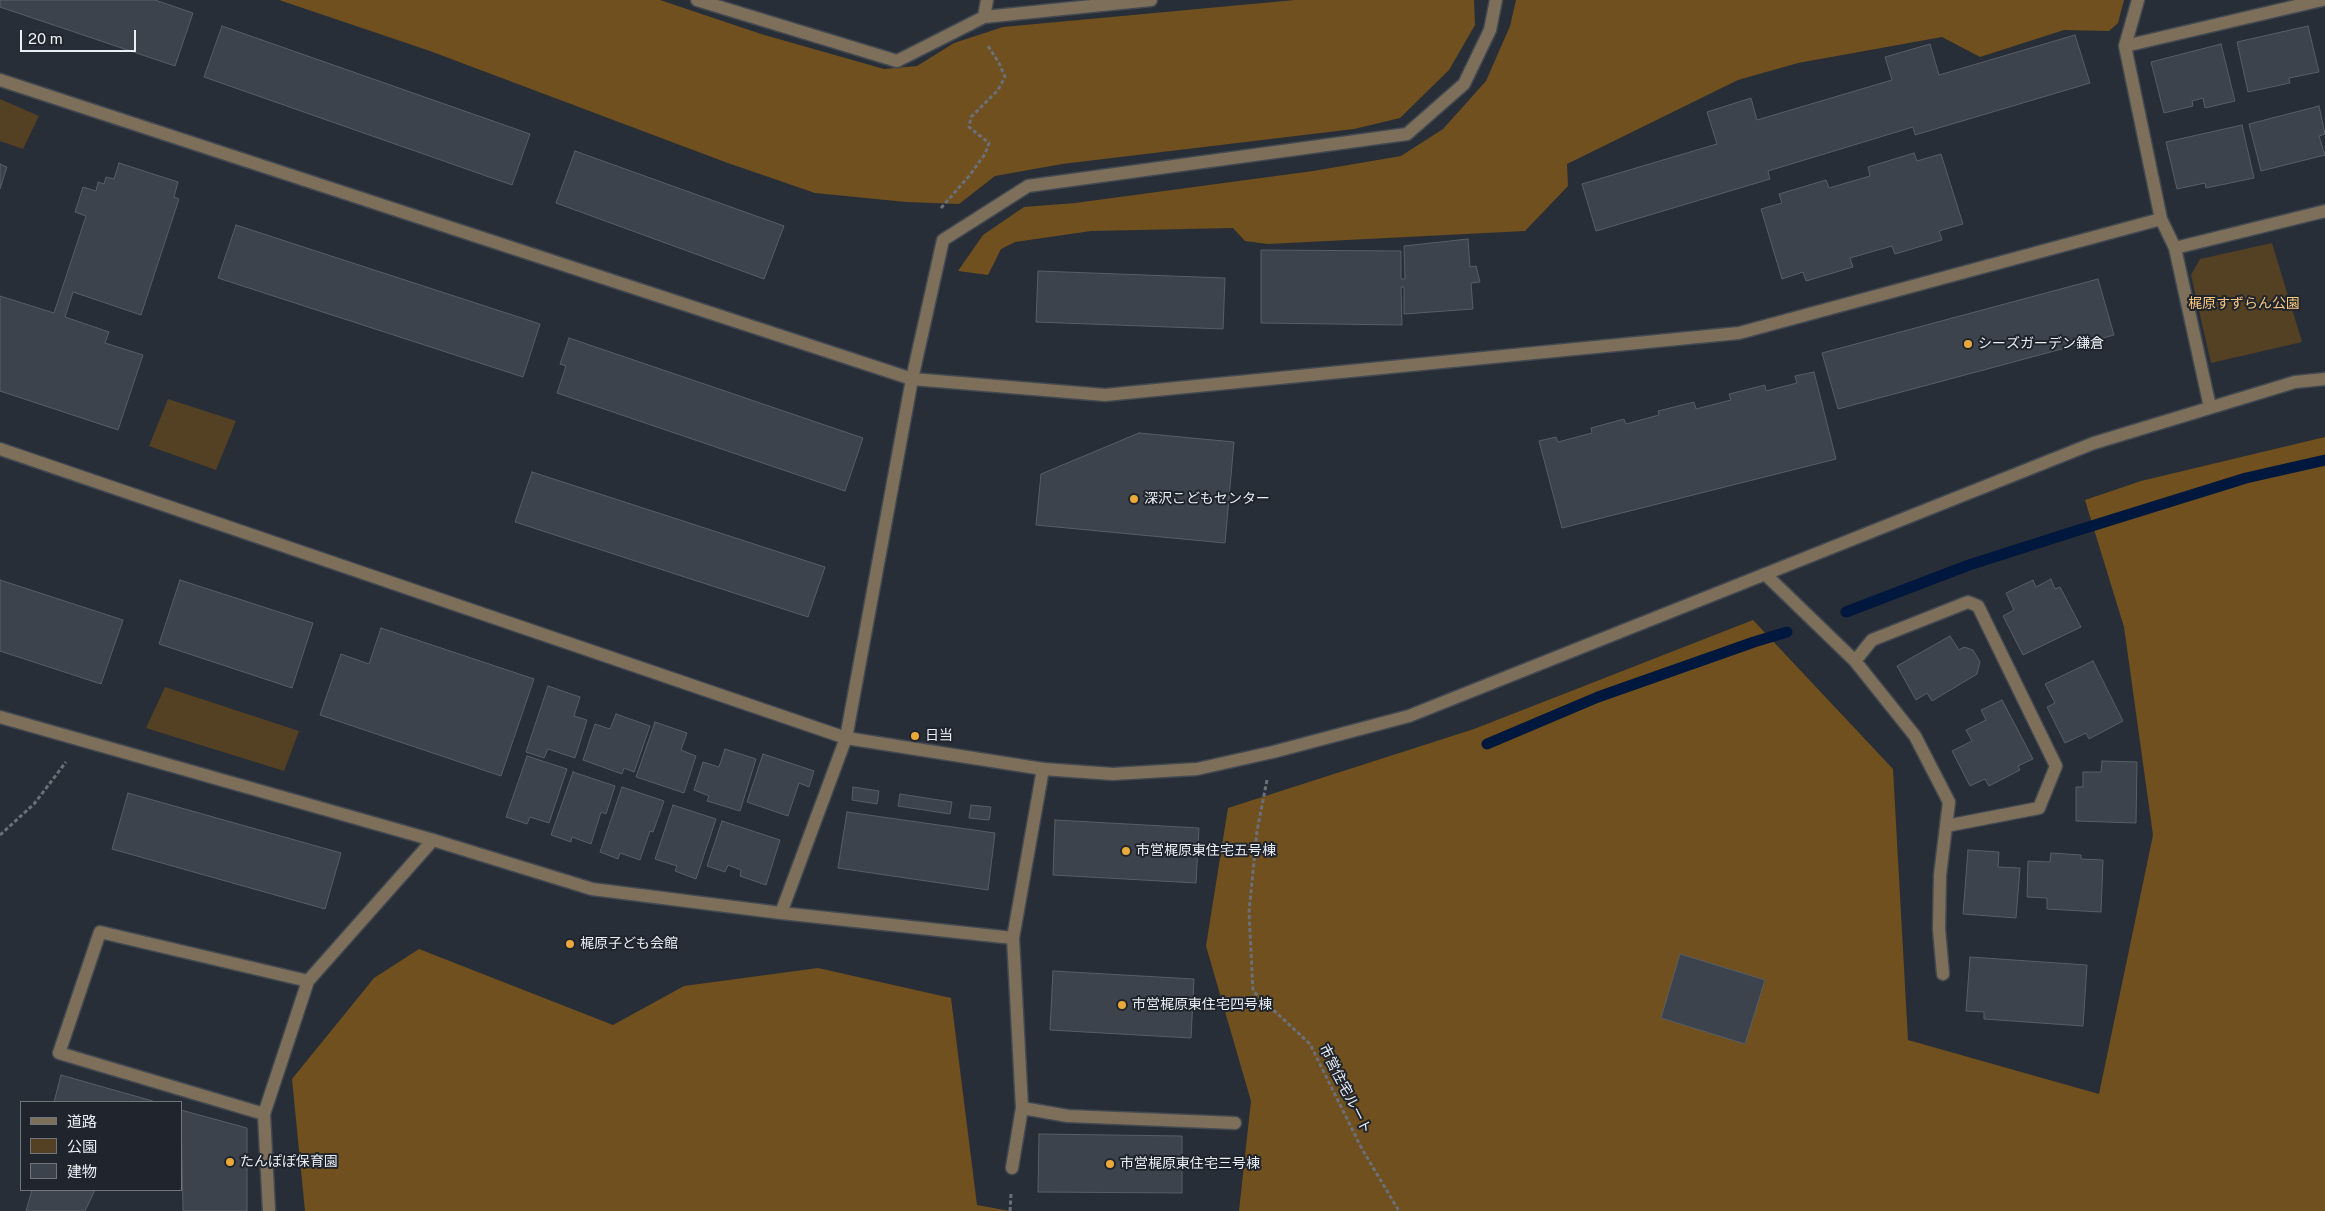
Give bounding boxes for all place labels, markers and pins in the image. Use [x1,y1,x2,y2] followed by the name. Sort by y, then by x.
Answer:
[1978,336,2104,352] place label: シーズガーデン鎌倉
[1962,338,1974,350] marker: シーズガーデン鎌倉
[1144,491,1270,507] place label: 深沢こどもセンター
[1128,493,1140,505] marker: 深沢こどもセンター
[925,728,953,744] place label: 日当
[909,730,921,742] marker: 日当
[1136,843,1276,859] place label: 市営梶原東住宅五号棟
[1120,845,1132,857] marker: 市営梶原東住宅五号棟
[580,936,678,952] place label: 梶原子ども会館
[564,938,576,950] marker: 梶原子ども会館
[1132,997,1272,1013] place label: 市営梶原東住宅四号棟
[1116,999,1128,1011] marker: 市営梶原東住宅四号棟
[240,1154,338,1170] place label: たんぽぽ保育園
[224,1156,236,1168] marker: たんぽぽ保育園
[1120,1156,1260,1172] place label: 市営梶原東住宅三号棟
[1104,1158,1116,1170] marker: 市営梶原東住宅三号棟

